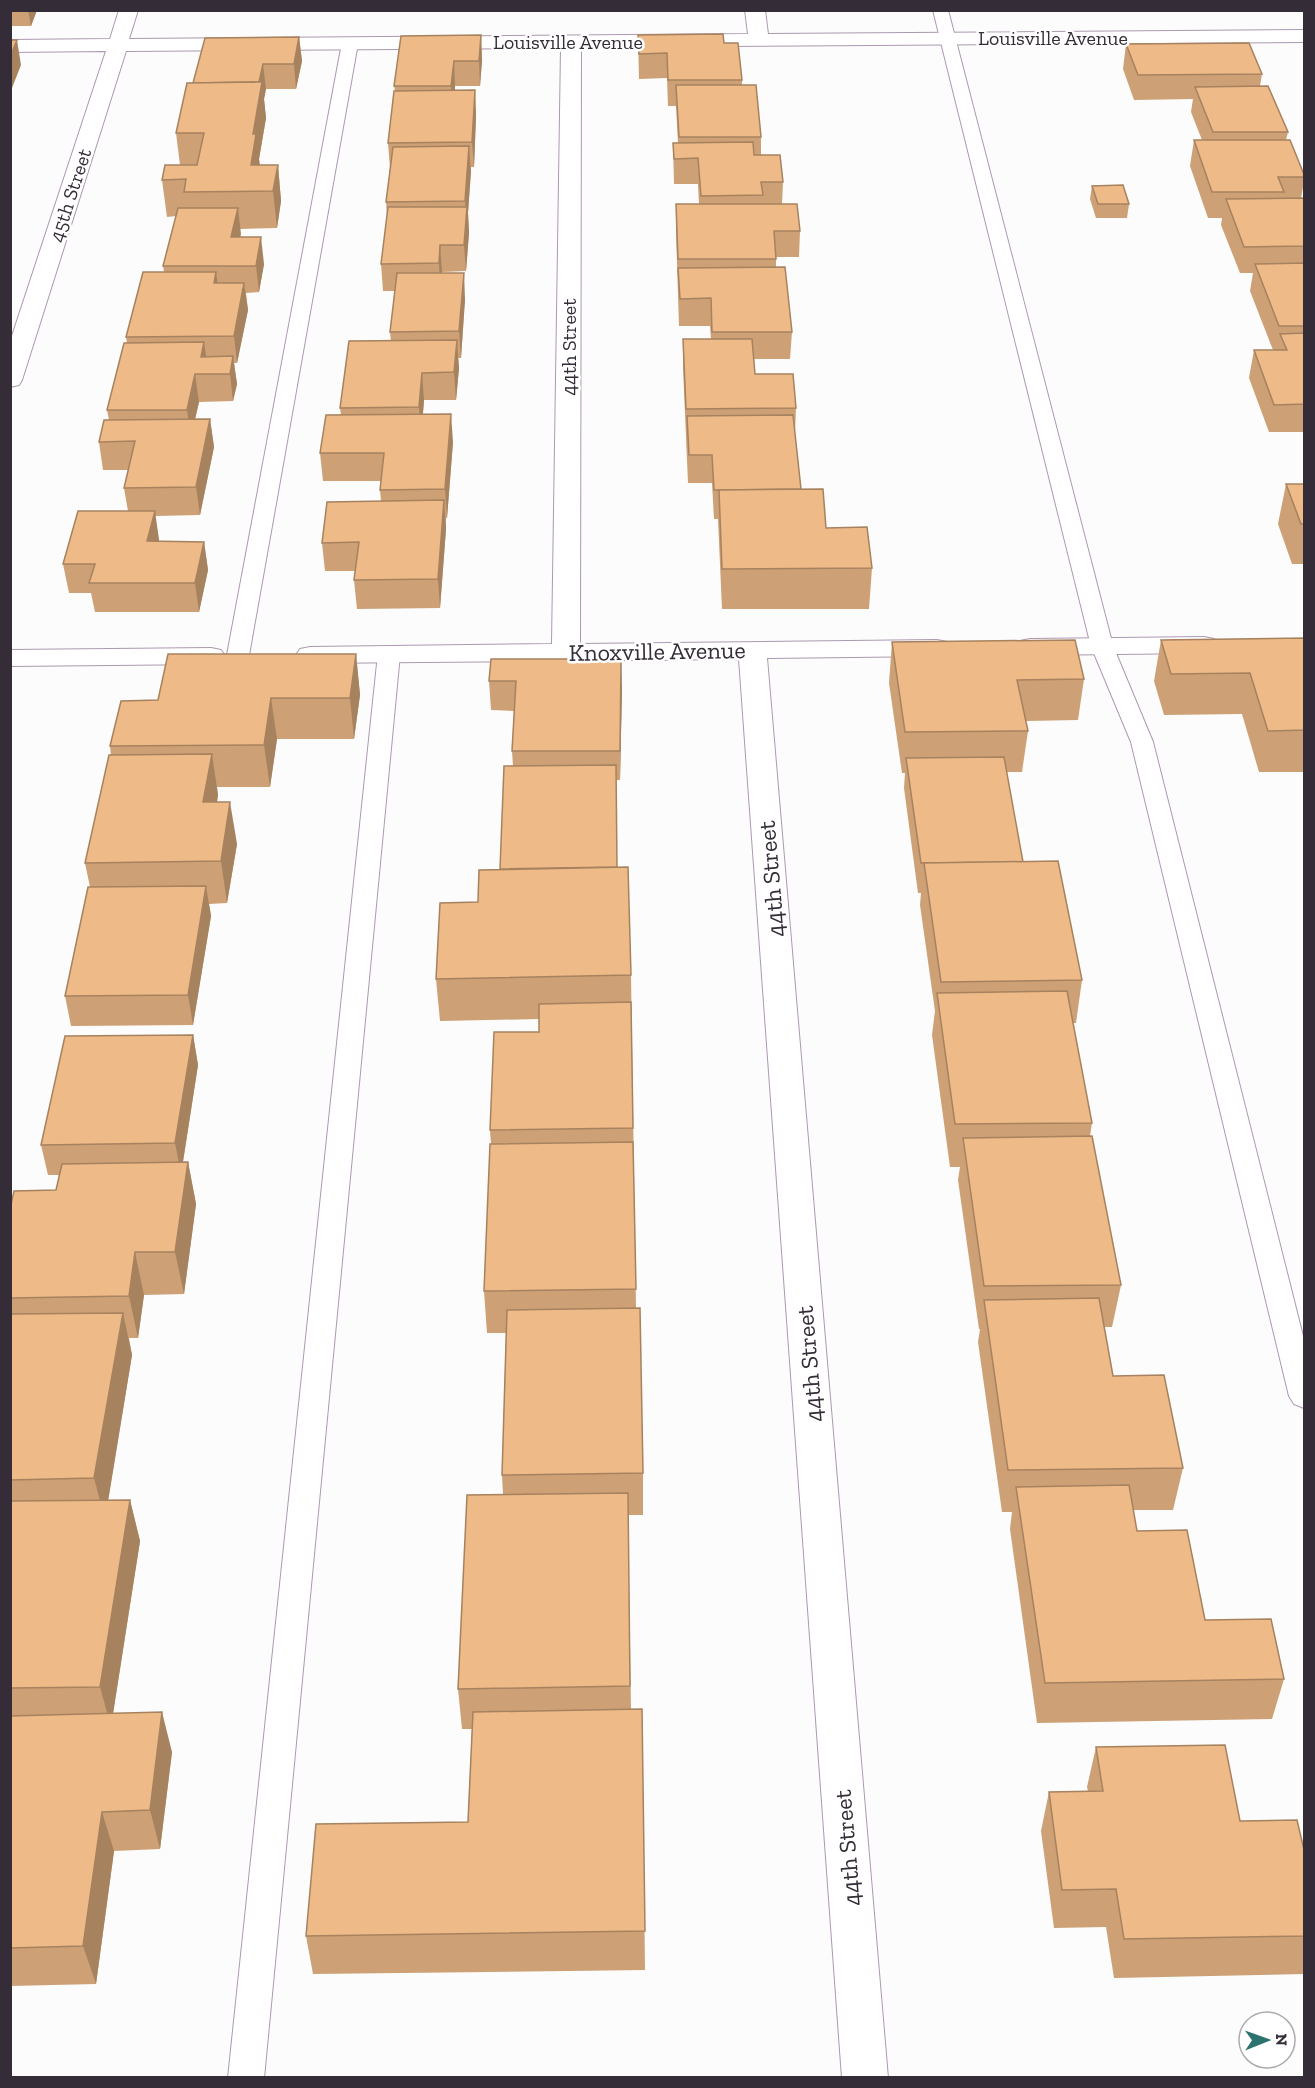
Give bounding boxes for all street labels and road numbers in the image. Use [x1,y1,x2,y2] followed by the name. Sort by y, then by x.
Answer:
[978,26,1128,50] street label: Louisville Avenue
[493,30,643,54] street label: Louisville Avenue
[44,145,97,245] street label: 45th Street
[557,298,581,396] street label: 44th Street
[568,635,746,667] street label: Knoxville Avenue
[751,820,791,938] street label: 44th Street
[789,1305,829,1423] street label: 44th Street
[827,1789,867,1907] street label: 44th Street

